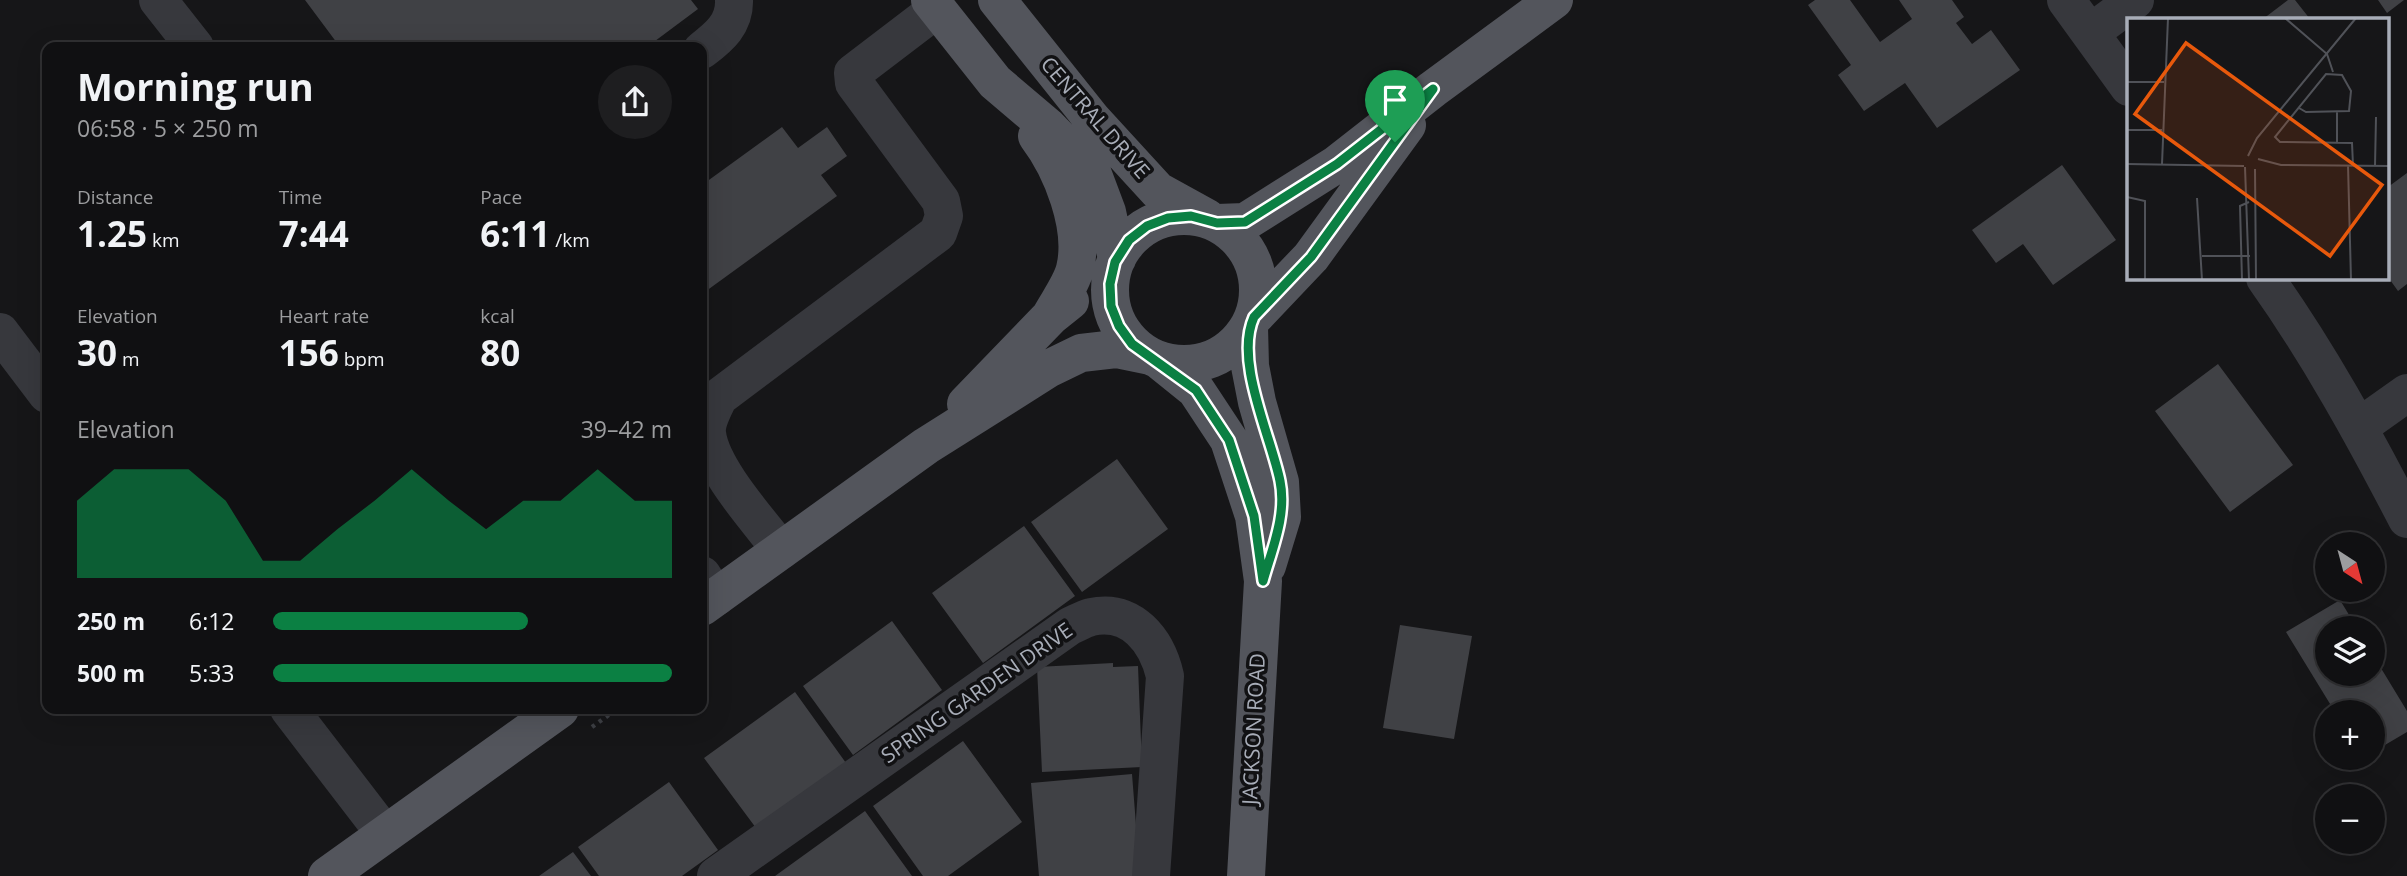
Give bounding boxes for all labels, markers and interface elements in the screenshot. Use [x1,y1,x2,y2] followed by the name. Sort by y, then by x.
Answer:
[2127,18,2390,280] inset map
[1035,50,1157,184] street label: CENTRAL DRIVE
[77,60,314,112] text: Morning run
[598,65,672,139] button: share
[1365,70,1425,142] pin
[1376,81,1414,119] icon: arrive
[77,112,259,144] text: 06:58 · 5 × 250 m
[77,184,153,210] text: Distance
[279,184,322,210] text: Time
[480,184,522,210] text: Pace
[77,210,147,257] text: 1.25
[279,210,349,257] text: 7:44
[480,210,550,257] text: 6:11
[147,227,180,253] text: km
[550,227,590,253] text: /km
[77,303,158,329] text: Elevation
[279,303,369,329] text: Heart rate
[480,303,515,329] text: kcal
[77,329,117,376] text: 30
[279,329,339,376] text: 156
[480,329,520,376] text: 80
[117,346,140,372] text: m
[339,346,384,372] text: bpm
[77,413,175,445] text: Elevation
[581,413,672,445] text: 39–42 m
[2315,532,2385,602] north arrow
[2315,532,2385,854] map controls
[77,605,145,637] text: 250 m
[189,605,235,637] text: 6:12
[875,615,1078,769] street label: SPRING GARDEN DRIVE
[2315,616,2385,686] button: layers
[1235,652,1271,808] street label: JACKSON ROAD
[77,657,145,689] text: 500 m
[189,657,235,689] text: 5:33
[2315,700,2385,770] button: +
[2315,784,2385,854] button: −

